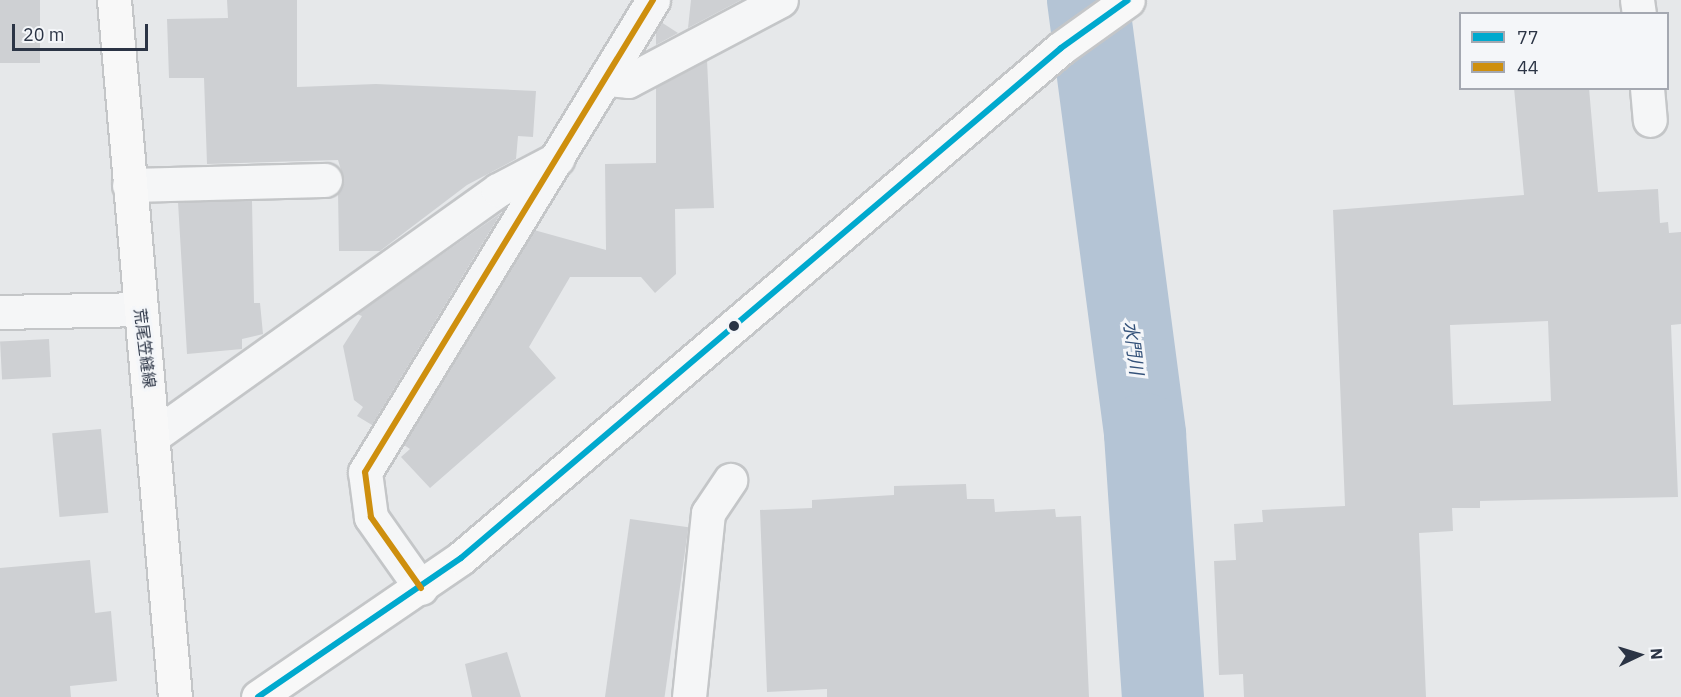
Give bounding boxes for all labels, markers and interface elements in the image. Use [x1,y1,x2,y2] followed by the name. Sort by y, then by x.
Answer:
[15,12,152,50] scale bar
[1459,12,1669,90] legend
[23,23,65,46] text: 20 m
[1517,26,1539,49] text: 77
[1517,56,1539,79] text: 44
[131,307,159,389] street label: 荒尾笠縫線
[728,320,740,332] unlabelled marker
[1119,320,1147,376] water label: 水門川
[1609,625,1669,685] north arrow
[1647,647,1667,660] text: N

